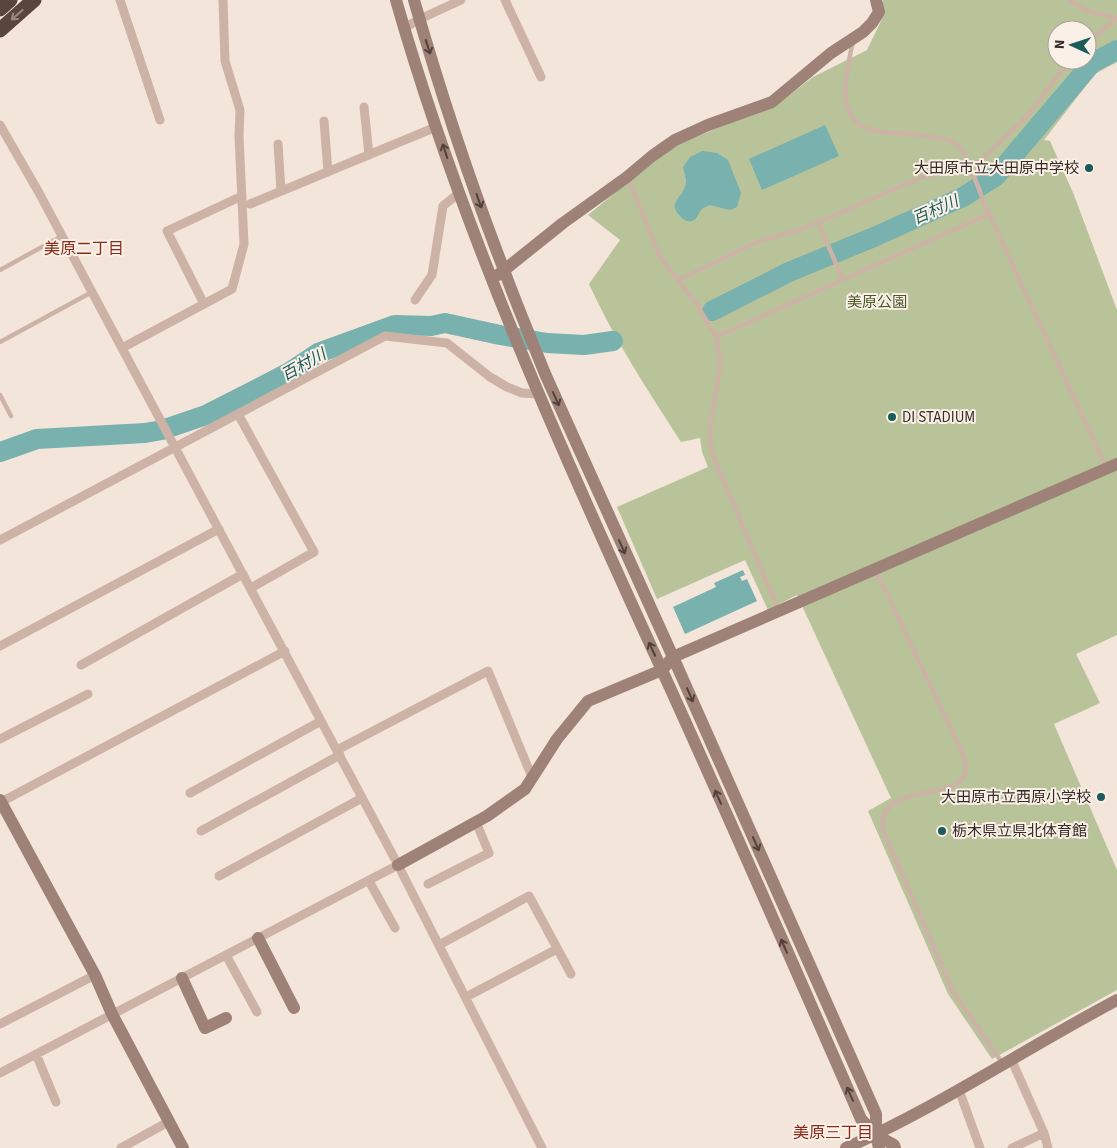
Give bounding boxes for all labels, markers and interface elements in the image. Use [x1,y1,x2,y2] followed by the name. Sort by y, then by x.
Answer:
[11,9,24,21] one-way arrow
[1047,20,1097,70] north arrow
[424,38,434,54] one-way arrow
[1050,39,1070,50] text: N
[439,144,449,160] one-way arrow
[914,158,1079,179] place label: 大田原市立大田原中学校
[1083,162,1095,174] marker: 大田原市立大田原中学校
[909,189,964,230] water label: 百村川
[475,193,484,208] one-way arrow
[44,238,124,260] district label: 美原二丁目
[847,292,907,313] park label: 美原公園
[277,343,332,386] water label: 百村川
[552,391,562,406] one-way arrow
[902,407,975,428] place label: DI STADIUM
[886,411,898,423] marker: DI STADIUM
[618,539,628,554] one-way arrow
[647,642,656,657] one-way arrow
[685,687,695,702] one-way arrow
[941,787,1091,808] place label: 大田原市立西原小学校
[713,790,723,805] one-way arrow
[1095,791,1107,803] marker: 大田原市立西原小学校
[952,821,1087,842] place label: 栃木県立県北体育館
[936,825,948,837] marker: 栃木県立県北体育館
[751,836,761,851] one-way arrow
[779,939,789,954] one-way arrow
[845,1087,855,1102] one-way arrow
[793,1122,873,1144] district label: 美原三丁目

